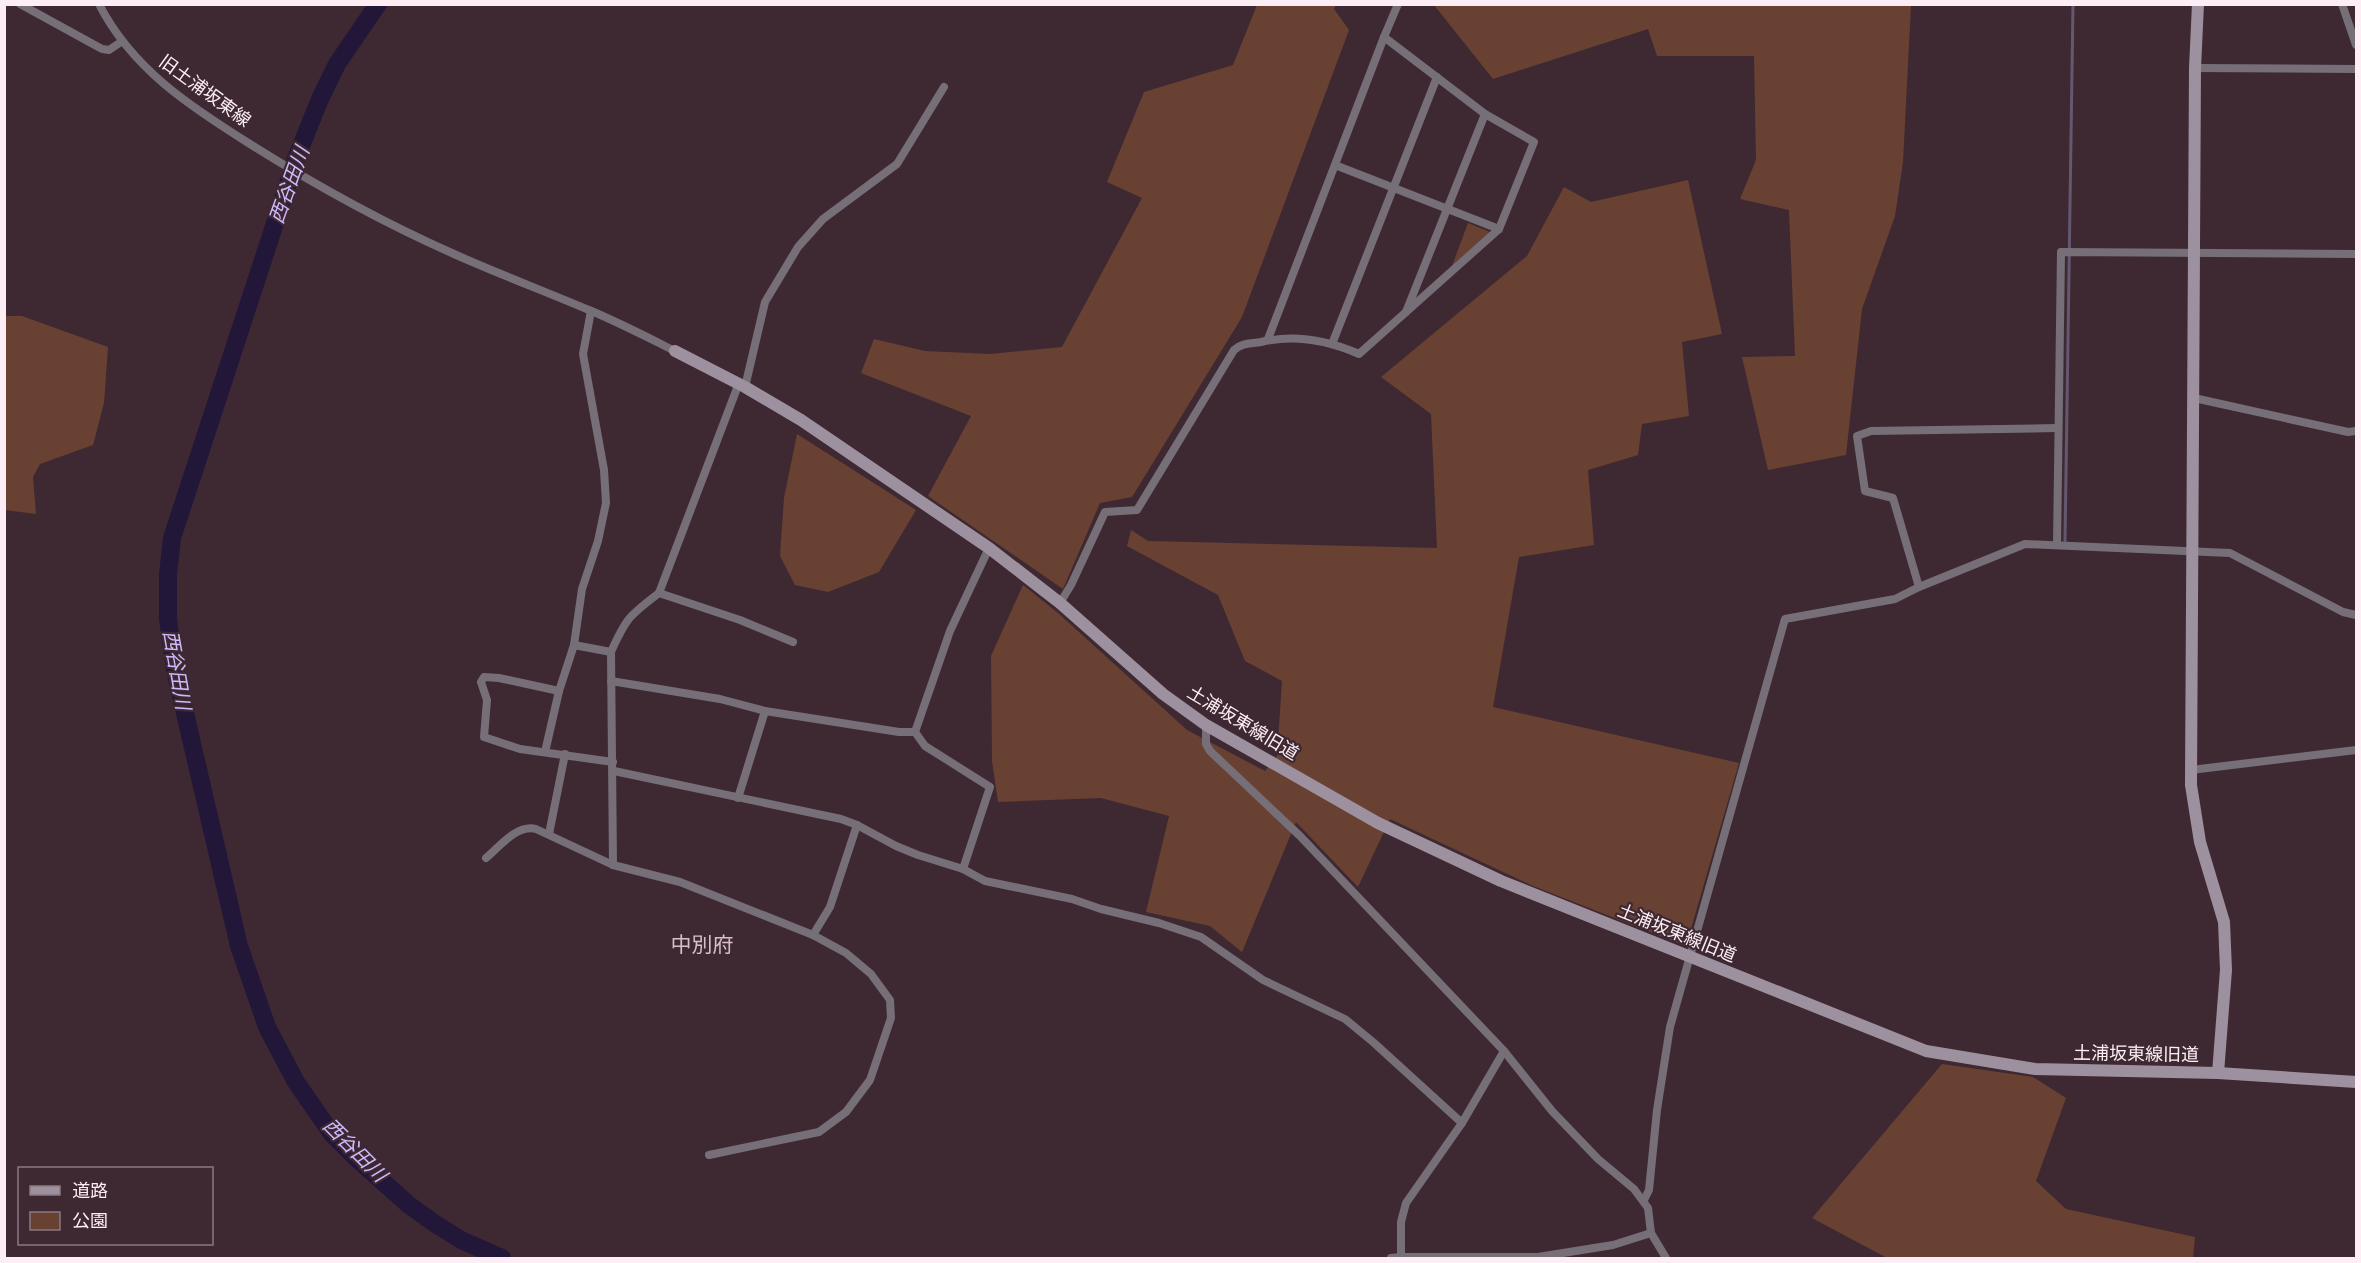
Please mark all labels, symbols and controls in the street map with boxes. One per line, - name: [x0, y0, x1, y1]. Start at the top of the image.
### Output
- street label: 旧土浦坂東線: [155, 50, 255, 132]
- water label: 西谷田川: [264, 141, 315, 227]
- water label: 西谷田川: [158, 629, 196, 713]
- street label: 土浦坂東線旧道: [1183, 681, 1303, 765]
- street label: 土浦坂東線旧道: [1614, 899, 1740, 967]
- district label: 中別府: [671, 932, 734, 957]
- street label: 土浦坂東線旧道: [2073, 1042, 2199, 1066]
- water label: 西谷田川: [318, 1113, 393, 1188]
- legend: [18, 1167, 213, 1245]
- text: 道路: [72, 1180, 108, 1202]
- text: 公園: [72, 1210, 108, 1232]

